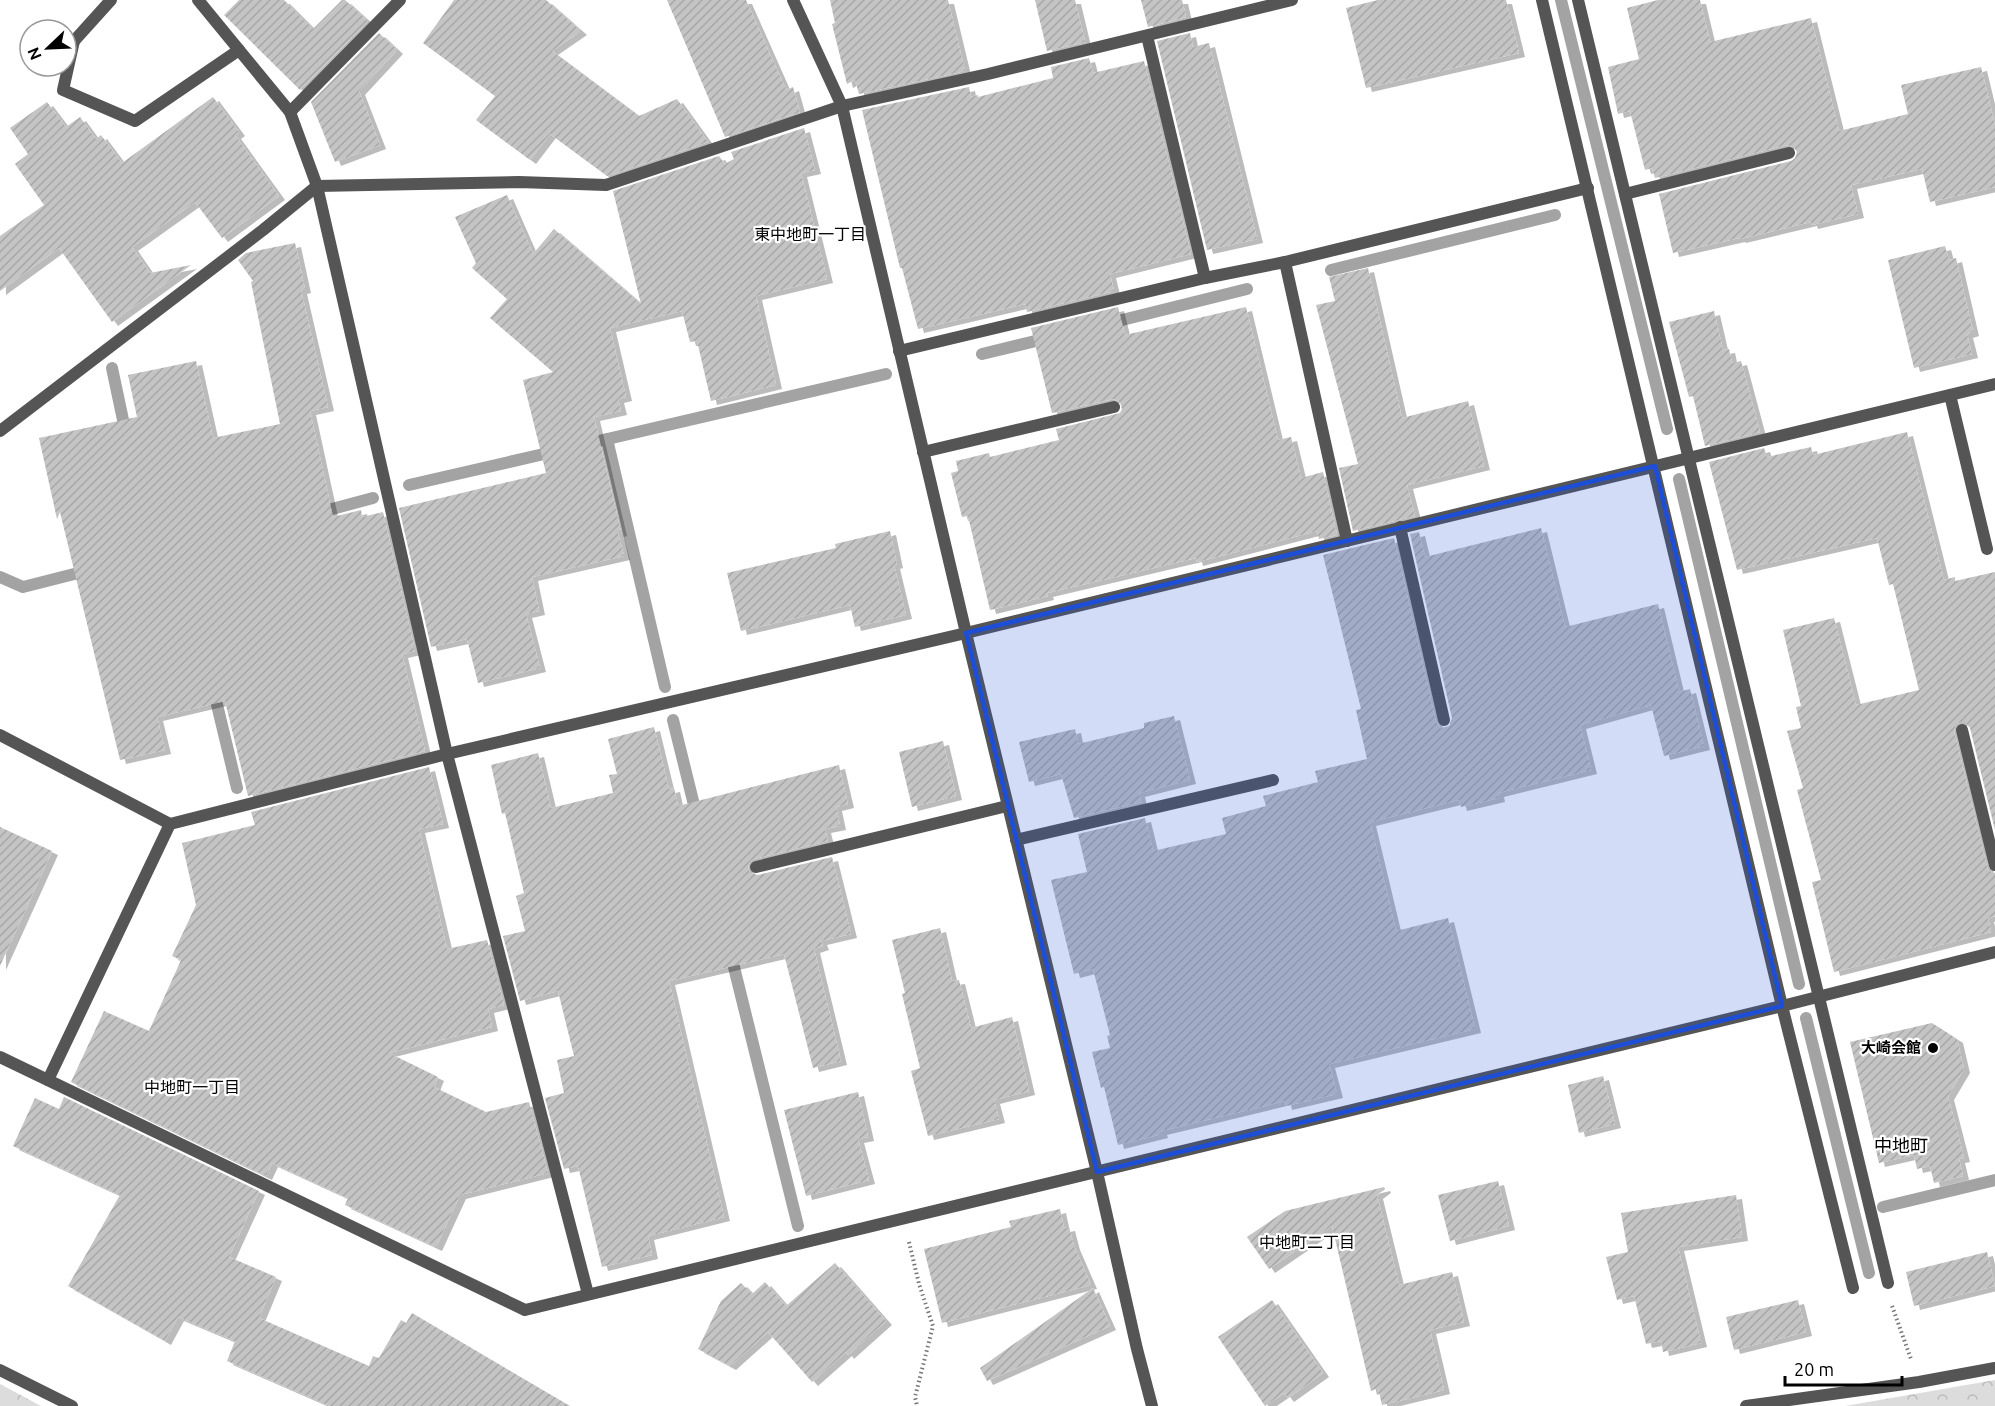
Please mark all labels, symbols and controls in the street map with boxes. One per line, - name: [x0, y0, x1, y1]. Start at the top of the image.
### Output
- north arrow: [18, 18, 78, 78]
- text: N: [24, 45, 45, 63]
- district label: 東中地町一丁目: [754, 225, 866, 243]
- place label: 大崎会館: [1861, 1039, 1921, 1056]
- marker: 大崎会館: [1926, 1041, 1940, 1055]
- district label: 中地町一丁目: [144, 1078, 240, 1096]
- district label: 中地町: [1874, 1135, 1928, 1155]
- district label: 中地町二丁目: [1259, 1233, 1355, 1251]
- scale bar: [1785, 1349, 1902, 1387]
- text: 20 m: [1794, 1359, 1834, 1379]

